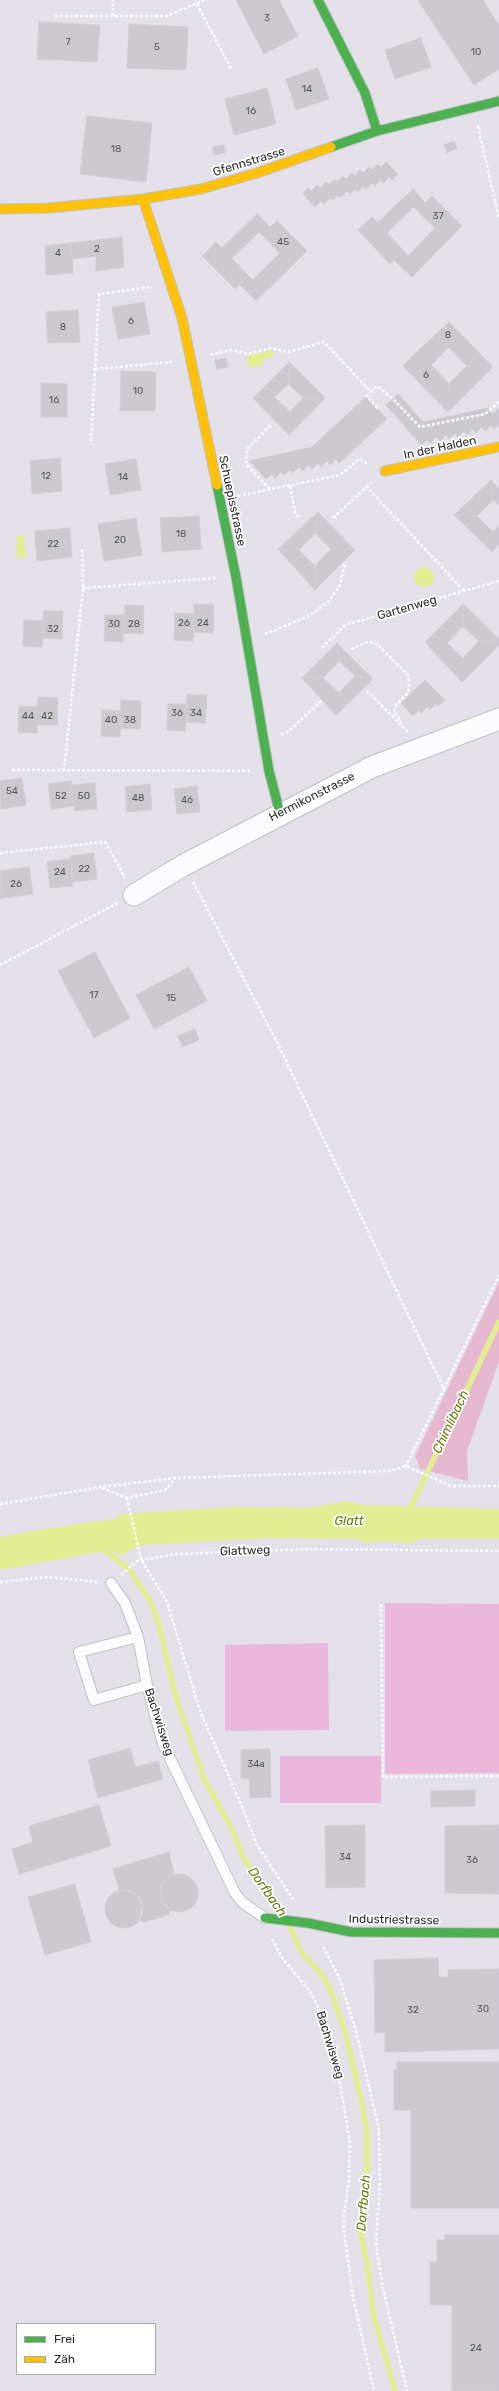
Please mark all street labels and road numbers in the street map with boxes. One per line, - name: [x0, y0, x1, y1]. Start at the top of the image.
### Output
- street label: Gfennstrasse: [211, 144, 287, 180]
- street label: In der Halden: [402, 433, 478, 463]
- street label: Schuepisstrasse: [215, 454, 249, 548]
- street label: Gartenweg: [376, 593, 438, 623]
- street label: Hermikonstrasse: [267, 769, 357, 825]
- street label: Glattweg: [220, 1543, 270, 1559]
- street label: Bachwisweg: [141, 1686, 177, 1758]
- street label: Industriestrasse: [349, 1912, 439, 1928]
- street label: Bachwisweg: [313, 2009, 347, 2081]

